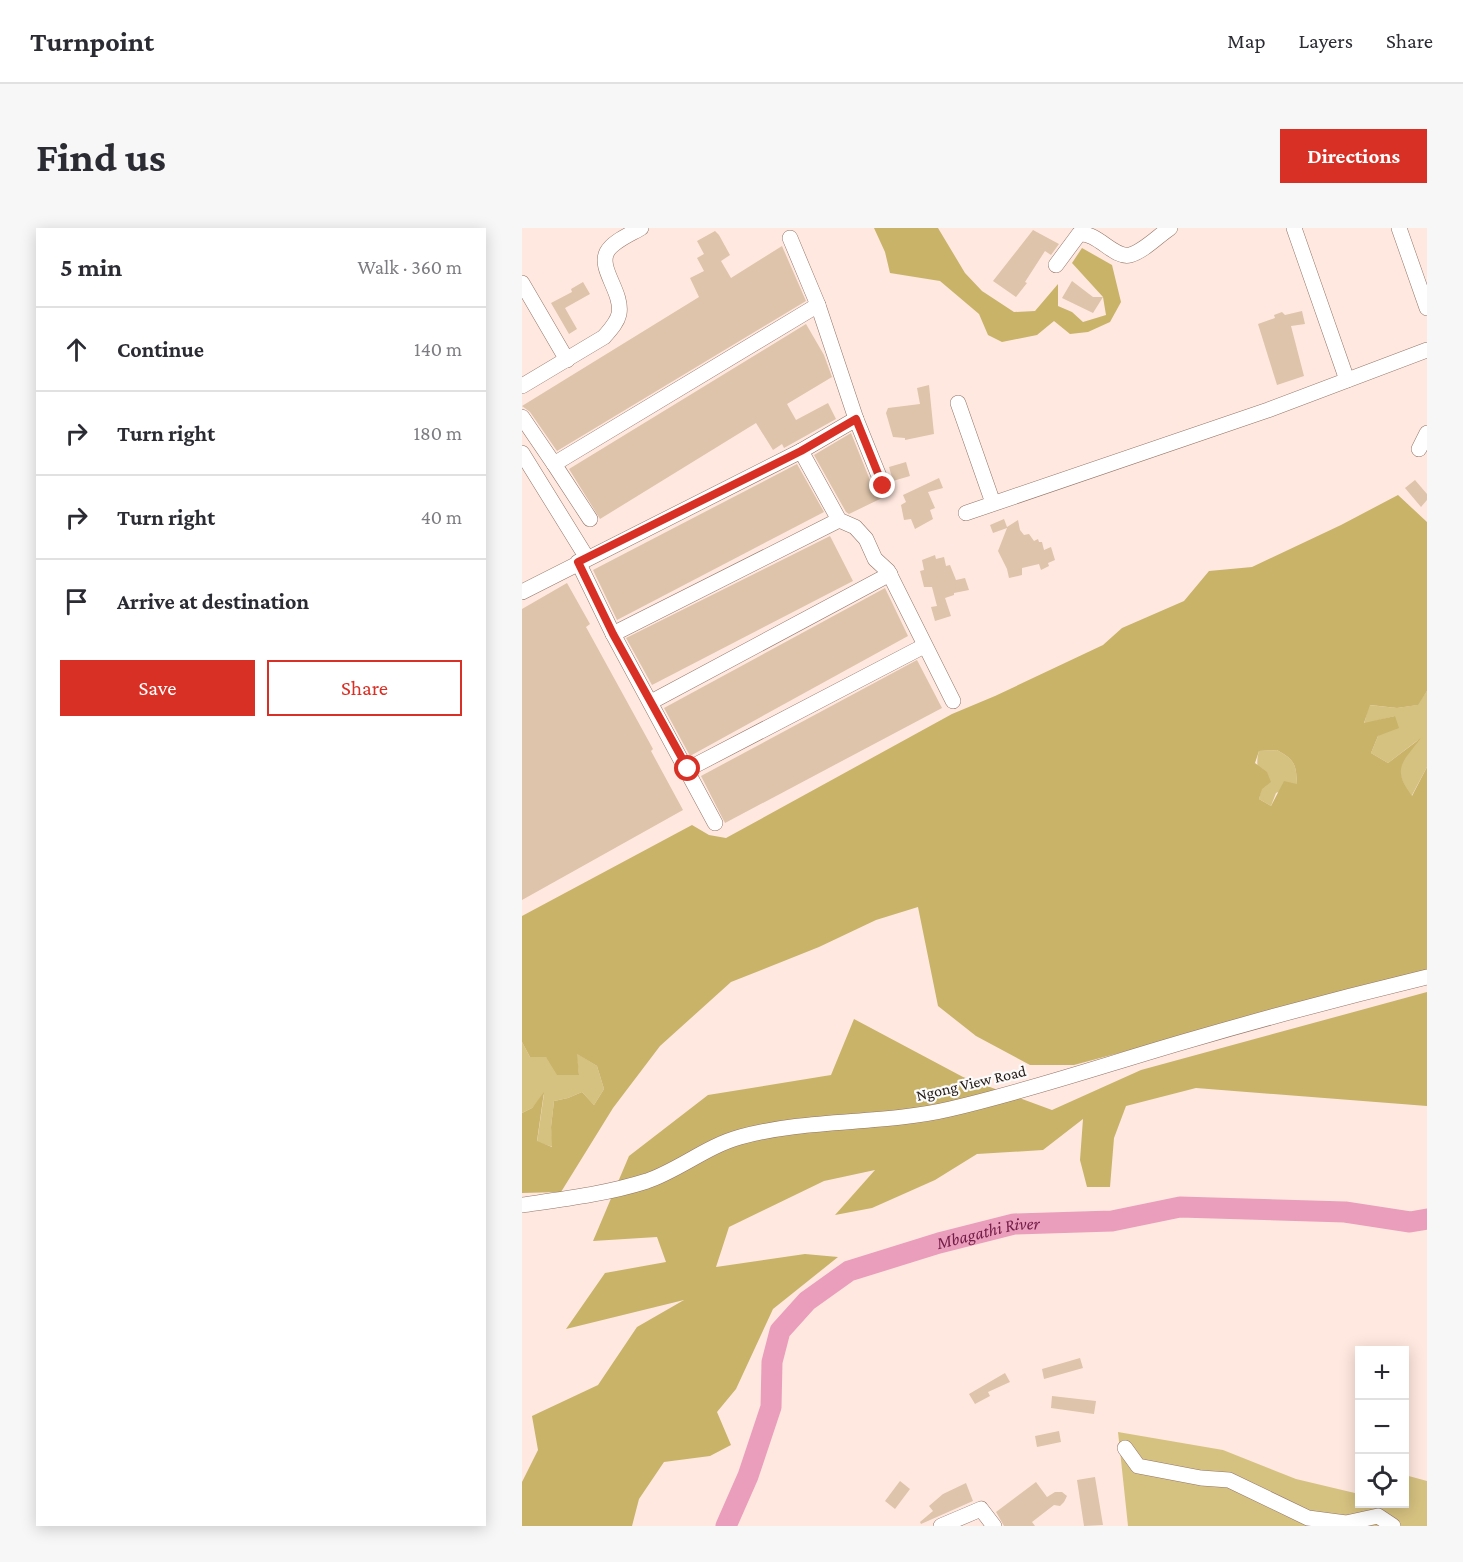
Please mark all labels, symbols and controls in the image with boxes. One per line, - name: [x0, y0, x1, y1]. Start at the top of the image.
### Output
- text: Turnpoint: [30, 26, 154, 57]
- text: Map: [1227, 29, 1266, 53]
- text: Layers: [1299, 29, 1353, 53]
- text: Share: [1386, 29, 1433, 53]
- button: Directions: [1280, 129, 1427, 183]
- text: Find us: [36, 133, 166, 180]
- text: 5 min: [60, 253, 122, 282]
- text: Walk · 360 m: [357, 256, 462, 278]
- icon: ahead: [60, 333, 93, 366]
- text: Continue: [117, 337, 204, 362]
- text: 140 m: [414, 338, 462, 360]
- icon: right: [60, 417, 93, 450]
- text: Turn right: [117, 421, 215, 446]
- text: 180 m: [413, 422, 462, 444]
- route end: [869, 472, 895, 498]
- icon: right: [60, 501, 93, 534]
- text: Turn right: [117, 505, 215, 530]
- text: 40 m: [421, 506, 462, 528]
- icon: arrive: [60, 585, 93, 618]
- text: Arrive at destination: [117, 589, 309, 614]
- button: Save: [60, 660, 255, 716]
- button: Share: [267, 660, 462, 716]
- route start: [674, 755, 700, 781]
- street label: Ngong View Road: [914, 1062, 1029, 1105]
- water label: Mbagathi River: [933, 1213, 1041, 1254]
- map controls: [1355, 1346, 1409, 1508]
- button: +: [1355, 1346, 1409, 1400]
- button: −: [1355, 1400, 1409, 1454]
- button: locate: [1355, 1454, 1409, 1508]

